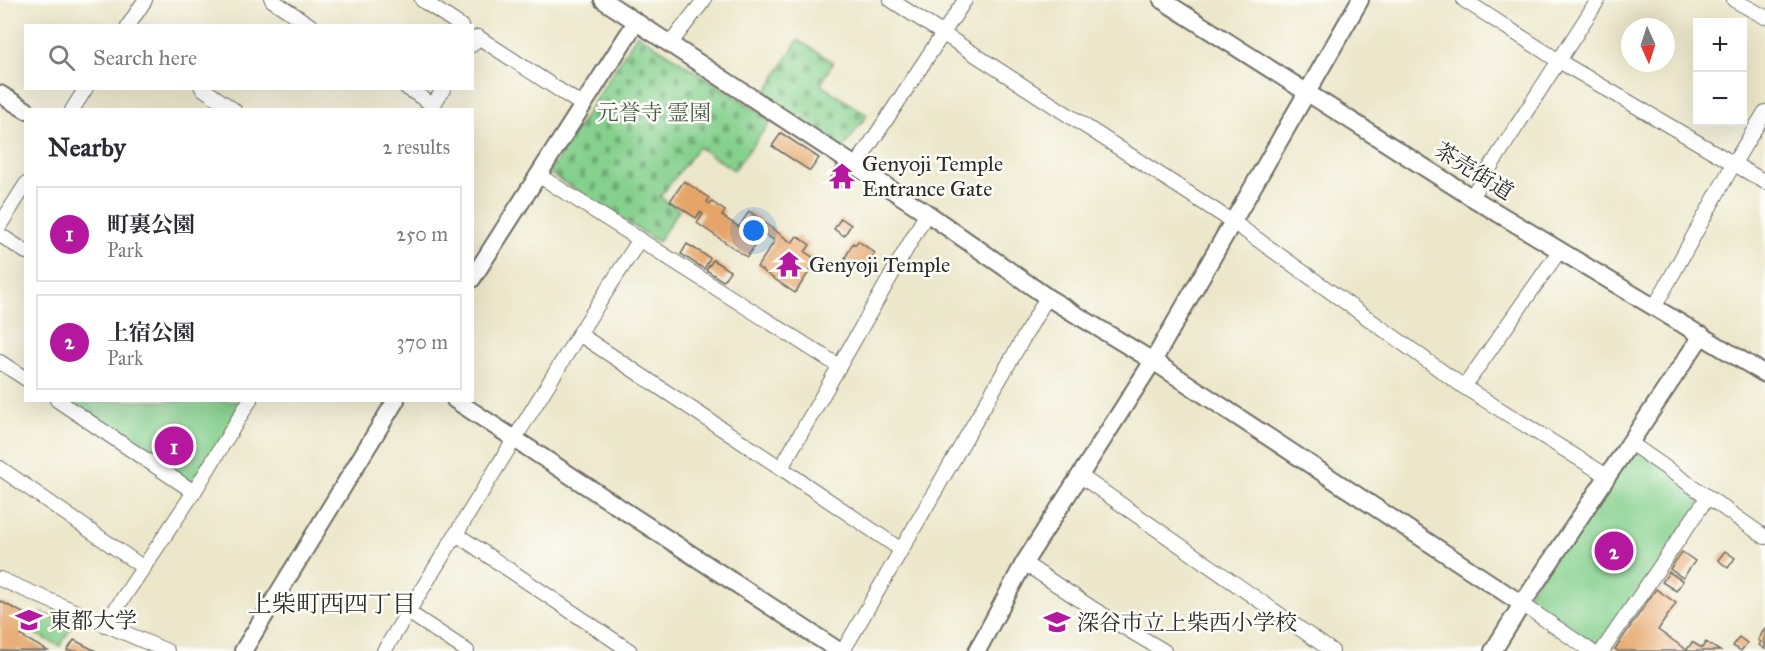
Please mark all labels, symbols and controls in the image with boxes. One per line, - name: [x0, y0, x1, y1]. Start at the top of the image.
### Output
- north arrow: [1621, 18, 1675, 72]
- map controls: [1693, 18, 1747, 126]
- button: +: [1693, 18, 1747, 72]
- search box: [24, 24, 474, 90]
- icon: search: [45, 41, 78, 74]
- text: Search here: [93, 44, 197, 71]
- button: −: [1693, 72, 1747, 126]
- park label: 元誉寺 霊園: [597, 99, 711, 126]
- text: Nearby: [48, 131, 126, 163]
- text: 2 results: [382, 135, 450, 159]
- street label: 茶売街道: [1430, 136, 1518, 206]
- place label: Genyoji Temple Entrance Gate: [862, 150, 1003, 202]
- temple icon: Genyoji Temple Entrance Gate: [827, 161, 857, 191]
- text: 町裏公園: [107, 211, 195, 238]
- your location: [739, 216, 768, 245]
- text: 1: [66, 222, 73, 246]
- text: 250 m: [396, 222, 448, 246]
- text: Park: [107, 238, 143, 262]
- temple icon: Genyoji Temple: [774, 249, 804, 279]
- place label: Genyoji Temple: [809, 251, 950, 278]
- text: 上宿公園: [107, 319, 195, 346]
- text: 2: [65, 330, 74, 354]
- text: 370 m: [397, 330, 448, 354]
- text: Park: [107, 346, 143, 370]
- pin: 1: [154, 424, 194, 468]
- pin: 2: [1594, 528, 1634, 574]
- district label: 上柴町西四丁目: [248, 589, 416, 619]
- school or university icon: 東都大学: [14, 605, 44, 635]
- place label: 東都大学: [49, 607, 137, 634]
- school or university icon: 深谷市立上柴西小学校: [1042, 607, 1072, 637]
- place label: 深谷市立上柴西小学校: [1077, 609, 1297, 636]

